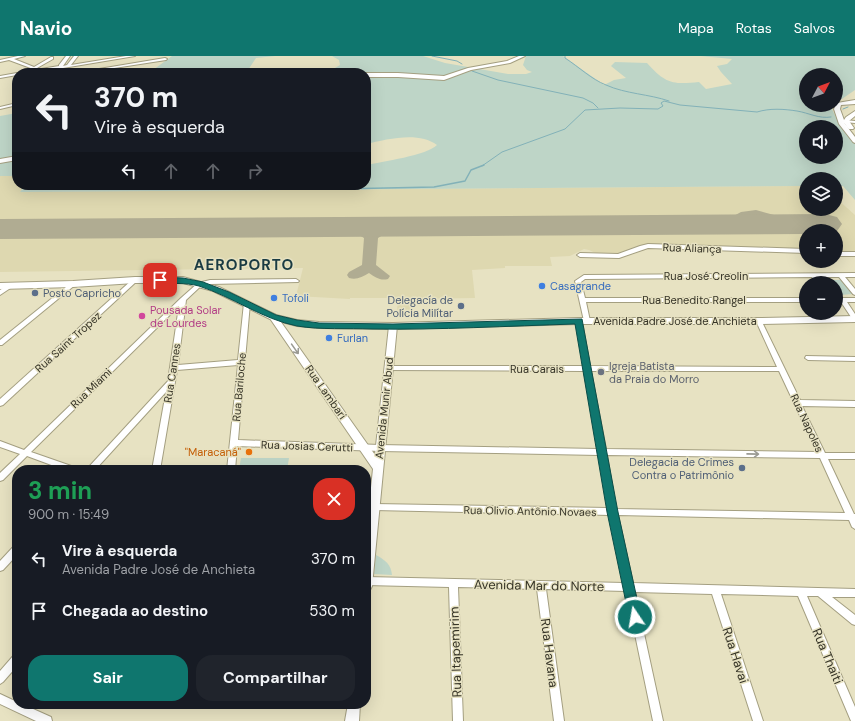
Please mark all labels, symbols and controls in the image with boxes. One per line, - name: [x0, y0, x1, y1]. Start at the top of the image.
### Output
- text: Navio: [20, 16, 72, 41]
- text: Mapa: [678, 19, 714, 37]
- text: Rotas: [736, 19, 772, 37]
- text: Salvos: [794, 19, 835, 37]
- north arrow: [799, 68, 843, 112]
- map controls: [799, 68, 843, 320]
- text: 370 m: [94, 79, 178, 116]
- icon: left: [28, 84, 80, 136]
- text: Vire à esquerda: [94, 115, 225, 139]
- button: sound: [799, 120, 843, 164]
- icon: left: [118, 160, 140, 182]
- icon: ahead: [160, 160, 182, 182]
- icon: ahead: [202, 160, 224, 182]
- icon: right: [244, 160, 266, 182]
- button: layers: [799, 172, 843, 216]
- button: +: [799, 224, 843, 268]
- street label: Rua Aliança: [662, 240, 722, 256]
- district label: AEROPORTO: [194, 255, 294, 275]
- pin: [143, 263, 177, 297]
- icon: arrive: [149, 269, 171, 291]
- street label: Rua José Creolin: [664, 269, 748, 283]
- button: −: [799, 276, 843, 320]
- place label: Casagrande: [550, 279, 611, 293]
- marker: Casagrande: [537, 281, 547, 291]
- place label: Posto Capricho: [43, 286, 121, 300]
- marker: Posto Capricho: [30, 288, 40, 298]
- place label: Tofoli: [282, 291, 309, 305]
- marker: Tofoli: [269, 293, 279, 303]
- place label: Delegacía de Polícia Milítar: [387, 293, 453, 320]
- street label: Rua Benedito Rangel: [642, 293, 746, 307]
- marker: Delegacía de Polícia Milítar: [456, 301, 466, 311]
- place label: Pousada Solar de Lourdes: [150, 303, 222, 330]
- street label: Rua Saint Tropez: [32, 309, 104, 375]
- marker: Pousada Solar de Lourdes: [137, 311, 147, 321]
- street label: Avenida Padre José de Anchieta: [593, 314, 757, 328]
- place label: Furlan: [337, 331, 368, 345]
- marker: Furlan: [324, 333, 334, 343]
- street label: Rua Cannes: [160, 342, 184, 404]
- one-way arrow: [291, 343, 299, 354]
- street label: Rua Bariloche: [229, 352, 249, 422]
- street label: Avenida Munir Abud: [372, 356, 396, 460]
- place label: Igreja Batista da Praia do Morro: [609, 359, 699, 386]
- street label: Rua Lambari: [302, 362, 350, 422]
- street label: Rua Carais: [510, 362, 564, 376]
- street label: Rua Miami: [67, 365, 115, 411]
- marker: Igreja Batista da Praia do Morro: [596, 367, 606, 377]
- street label: Rua Napoles: [787, 392, 827, 454]
- street label: Rua Josias Cerutti: [261, 437, 353, 455]
- place label: "Maracaná": [185, 445, 241, 459]
- marker: "Maracaná": [244, 447, 254, 457]
- one-way arrow: [746, 450, 759, 457]
- place label: Delegacia de Crimes Contra o Patrimônio: [629, 455, 734, 482]
- marker: Delegacia de Crimes Contra o Patrimônio: [737, 463, 747, 473]
- text: 3 min: [28, 475, 92, 506]
- button: close: [313, 478, 355, 520]
- street label: Rua Olivio Antônio Novaes: [463, 503, 597, 519]
- text: 900 m · 15:49: [28, 506, 109, 523]
- text: Vire à esquerda: [62, 541, 177, 561]
- icon: left: [28, 548, 50, 570]
- text: 370 m: [311, 549, 355, 569]
- text: Avenida Padre José de Anchieta: [62, 561, 255, 578]
- street label: Avenida Mar do Norte: [474, 576, 604, 595]
- position arrow: [614, 596, 656, 638]
- icon: arrive: [28, 600, 50, 622]
- text: Chegada ao destino: [62, 601, 208, 621]
- text: 530 m: [309, 601, 355, 621]
- street label: Rua Itapemirim: [445, 606, 466, 698]
- street label: Rua Havana: [537, 618, 562, 689]
- street label: Rua Havai: [718, 625, 753, 685]
- street label: Rua Thaiti: [808, 626, 847, 687]
- button: Sair: [28, 655, 188, 701]
- button: Compartilhar: [196, 655, 355, 701]

